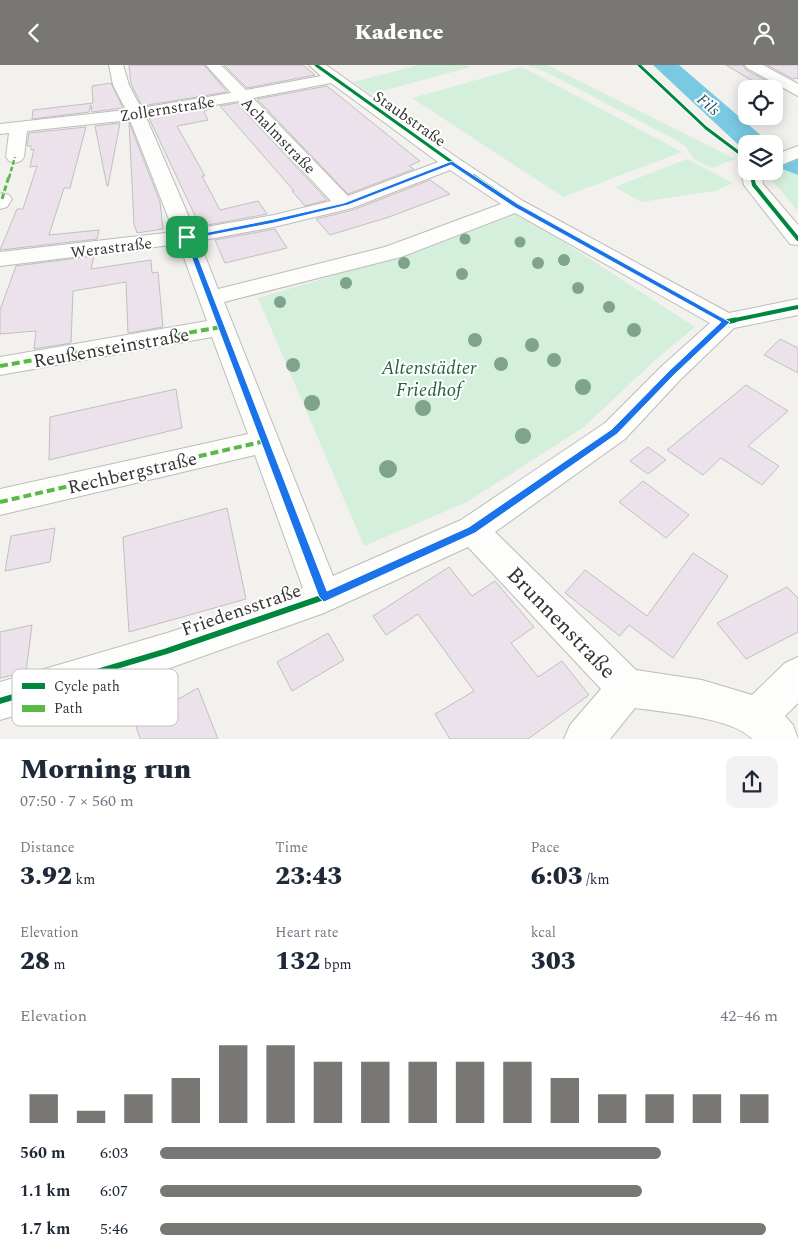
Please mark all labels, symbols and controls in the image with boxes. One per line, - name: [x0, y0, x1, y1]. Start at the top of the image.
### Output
- text: Kadence: [354, 16, 444, 49]
- icon: back: [20, 19, 48, 47]
- icon: person: [750, 19, 778, 47]
- map controls: [738, 80, 783, 180]
- button: locate: [738, 80, 783, 125]
- street label: Staubstraße: [368, 85, 451, 153]
- water label: Fils: [692, 88, 725, 122]
- street label: Zollernstraße: [118, 90, 216, 128]
- street label: Achalmstraße: [235, 92, 321, 180]
- button: layers: [738, 135, 783, 180]
- pin: [166, 216, 208, 258]
- icon: arrive: [173, 223, 201, 251]
- street label: Werastraße: [69, 231, 153, 265]
- street label: Reußensteinstraße: [31, 320, 192, 376]
- park label: Altenstädter Friedhof: [380, 354, 477, 405]
- street label: Rechbergstraße: [65, 444, 200, 502]
- street label: Brunnenstraße: [499, 559, 623, 687]
- street label: Friedensstraße: [178, 576, 305, 645]
- legend: [12, 669, 178, 726]
- text: Cycle path: [54, 676, 120, 697]
- text: Path: [54, 698, 83, 719]
- text: Morning run: [20, 748, 191, 791]
- button: share: [726, 756, 778, 808]
- text: 07:50 · 7 × 560 m: [20, 789, 134, 813]
- text: Distance: [20, 837, 75, 858]
- text: Time: [275, 837, 308, 858]
- text: Pace: [531, 837, 560, 858]
- text: 3.92: [20, 858, 72, 896]
- text: 23:43: [275, 858, 342, 896]
- text: 6:03: [531, 858, 583, 896]
- text: km: [72, 869, 95, 890]
- text: /km: [583, 869, 610, 890]
- text: Elevation: [20, 922, 79, 943]
- text: Heart rate: [275, 922, 339, 943]
- text: kcal: [531, 922, 556, 943]
- text: 28: [20, 943, 50, 981]
- text: 132: [275, 943, 320, 981]
- text: 303: [531, 943, 576, 981]
- text: m: [50, 954, 66, 975]
- text: bpm: [320, 954, 352, 975]
- text: Elevation: [20, 1004, 87, 1028]
- text: 42–46 m: [720, 1004, 778, 1028]
- text: 560 m: [20, 1141, 65, 1165]
- text: 6:03: [100, 1141, 128, 1165]
- text: 1.1 km: [20, 1179, 70, 1203]
- text: 6:07: [100, 1179, 128, 1203]
- text: 1.7 km: [20, 1217, 70, 1241]
- text: 5:46: [100, 1217, 128, 1241]

